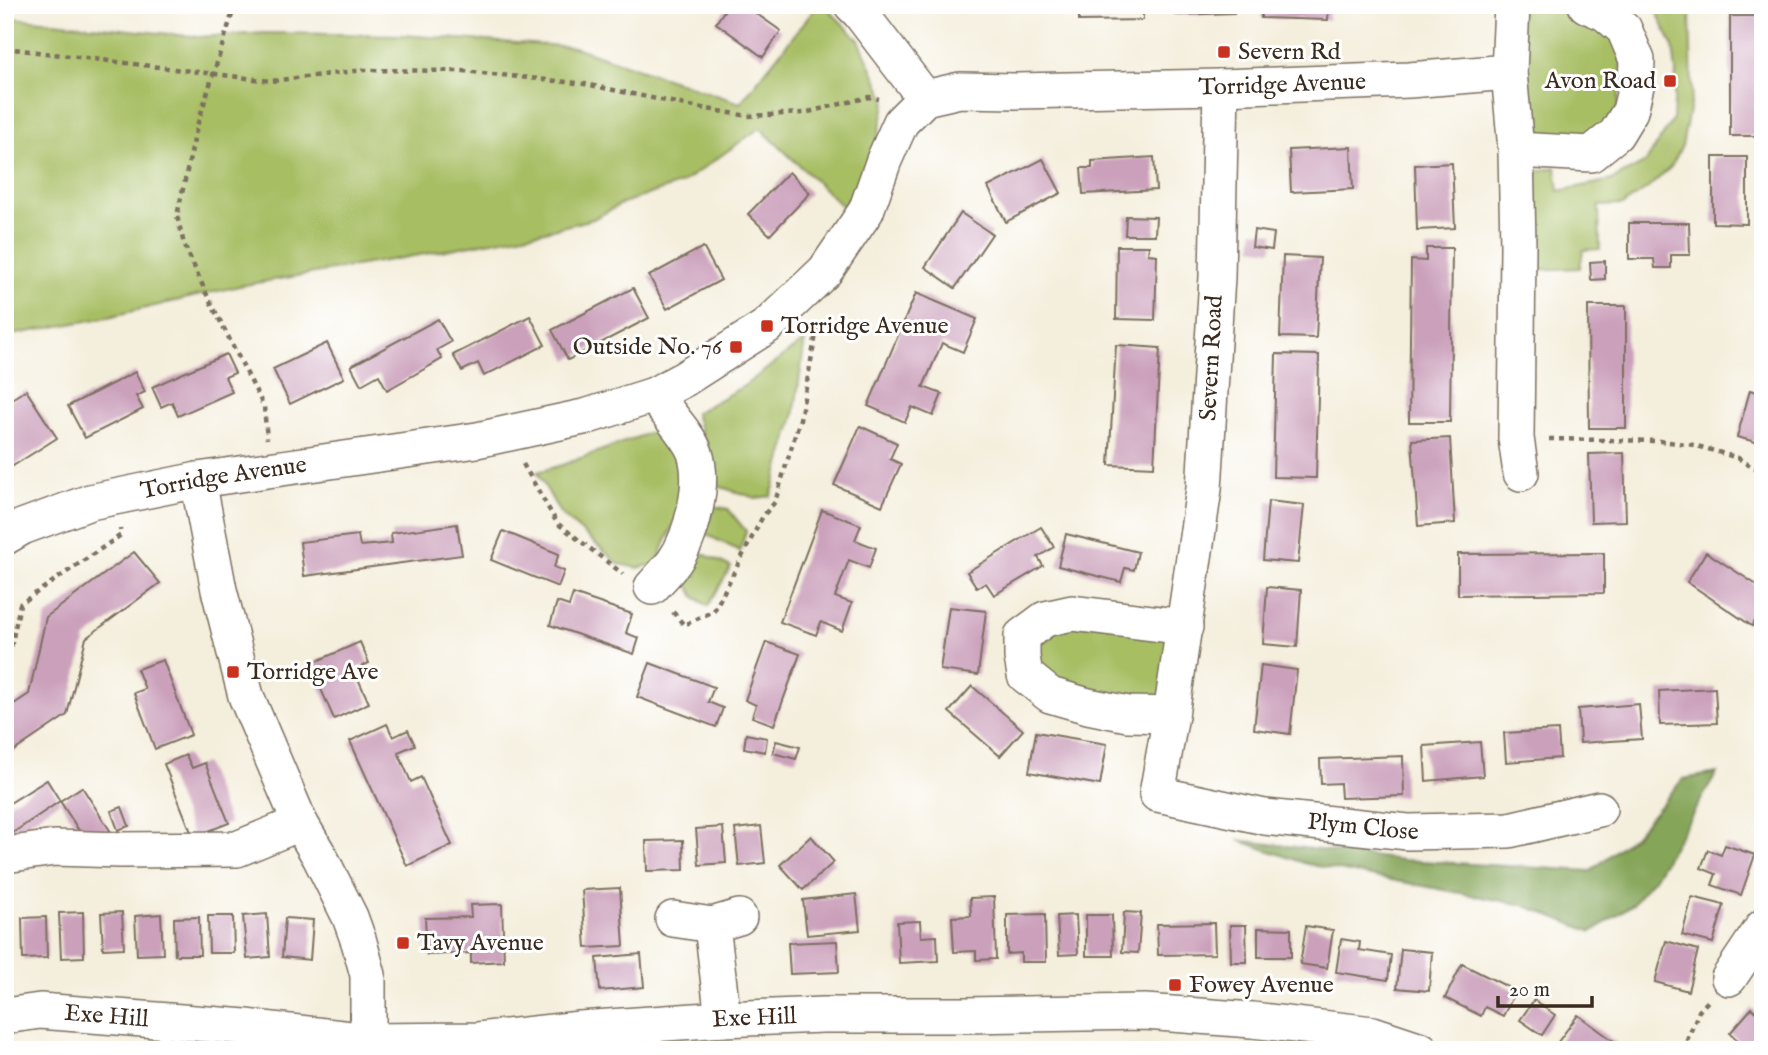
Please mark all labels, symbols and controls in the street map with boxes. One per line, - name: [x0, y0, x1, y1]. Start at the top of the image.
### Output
- place label: Severn Rd: [1238, 37, 1341, 68]
- marker: Severn Rd: [1216, 44, 1232, 60]
- street label: Torridge Avenue: [1198, 66, 1367, 103]
- place label: Avon Road: [1544, 66, 1656, 97]
- marker: Avon Road: [1662, 73, 1678, 89]
- street label: Severn Road: [1193, 294, 1231, 422]
- place label: Torridge Avenue: [781, 311, 949, 342]
- marker: Torridge Avenue: [759, 318, 775, 334]
- place label: Outside No. 76: [573, 332, 723, 363]
- marker: Outside No. 76: [728, 339, 744, 355]
- street label: Torridge Avenue: [138, 449, 309, 507]
- place label: Torridge Ave: [247, 657, 378, 688]
- marker: Torridge Ave: [225, 664, 241, 680]
- street label: Plym Close: [1306, 806, 1419, 848]
- place label: Tavy Avenue: [417, 928, 544, 959]
- marker: Tavy Avenue: [395, 935, 411, 951]
- scale bar: [1498, 964, 1593, 1008]
- place label: Fowey Avenue: [1189, 970, 1334, 1001]
- marker: Fowey Avenue: [1167, 977, 1183, 993]
- text: 20 m: [1509, 977, 1550, 1004]
- street label: Exe Hill: [63, 997, 150, 1035]
- street label: Exe Hill: [711, 1001, 798, 1035]

